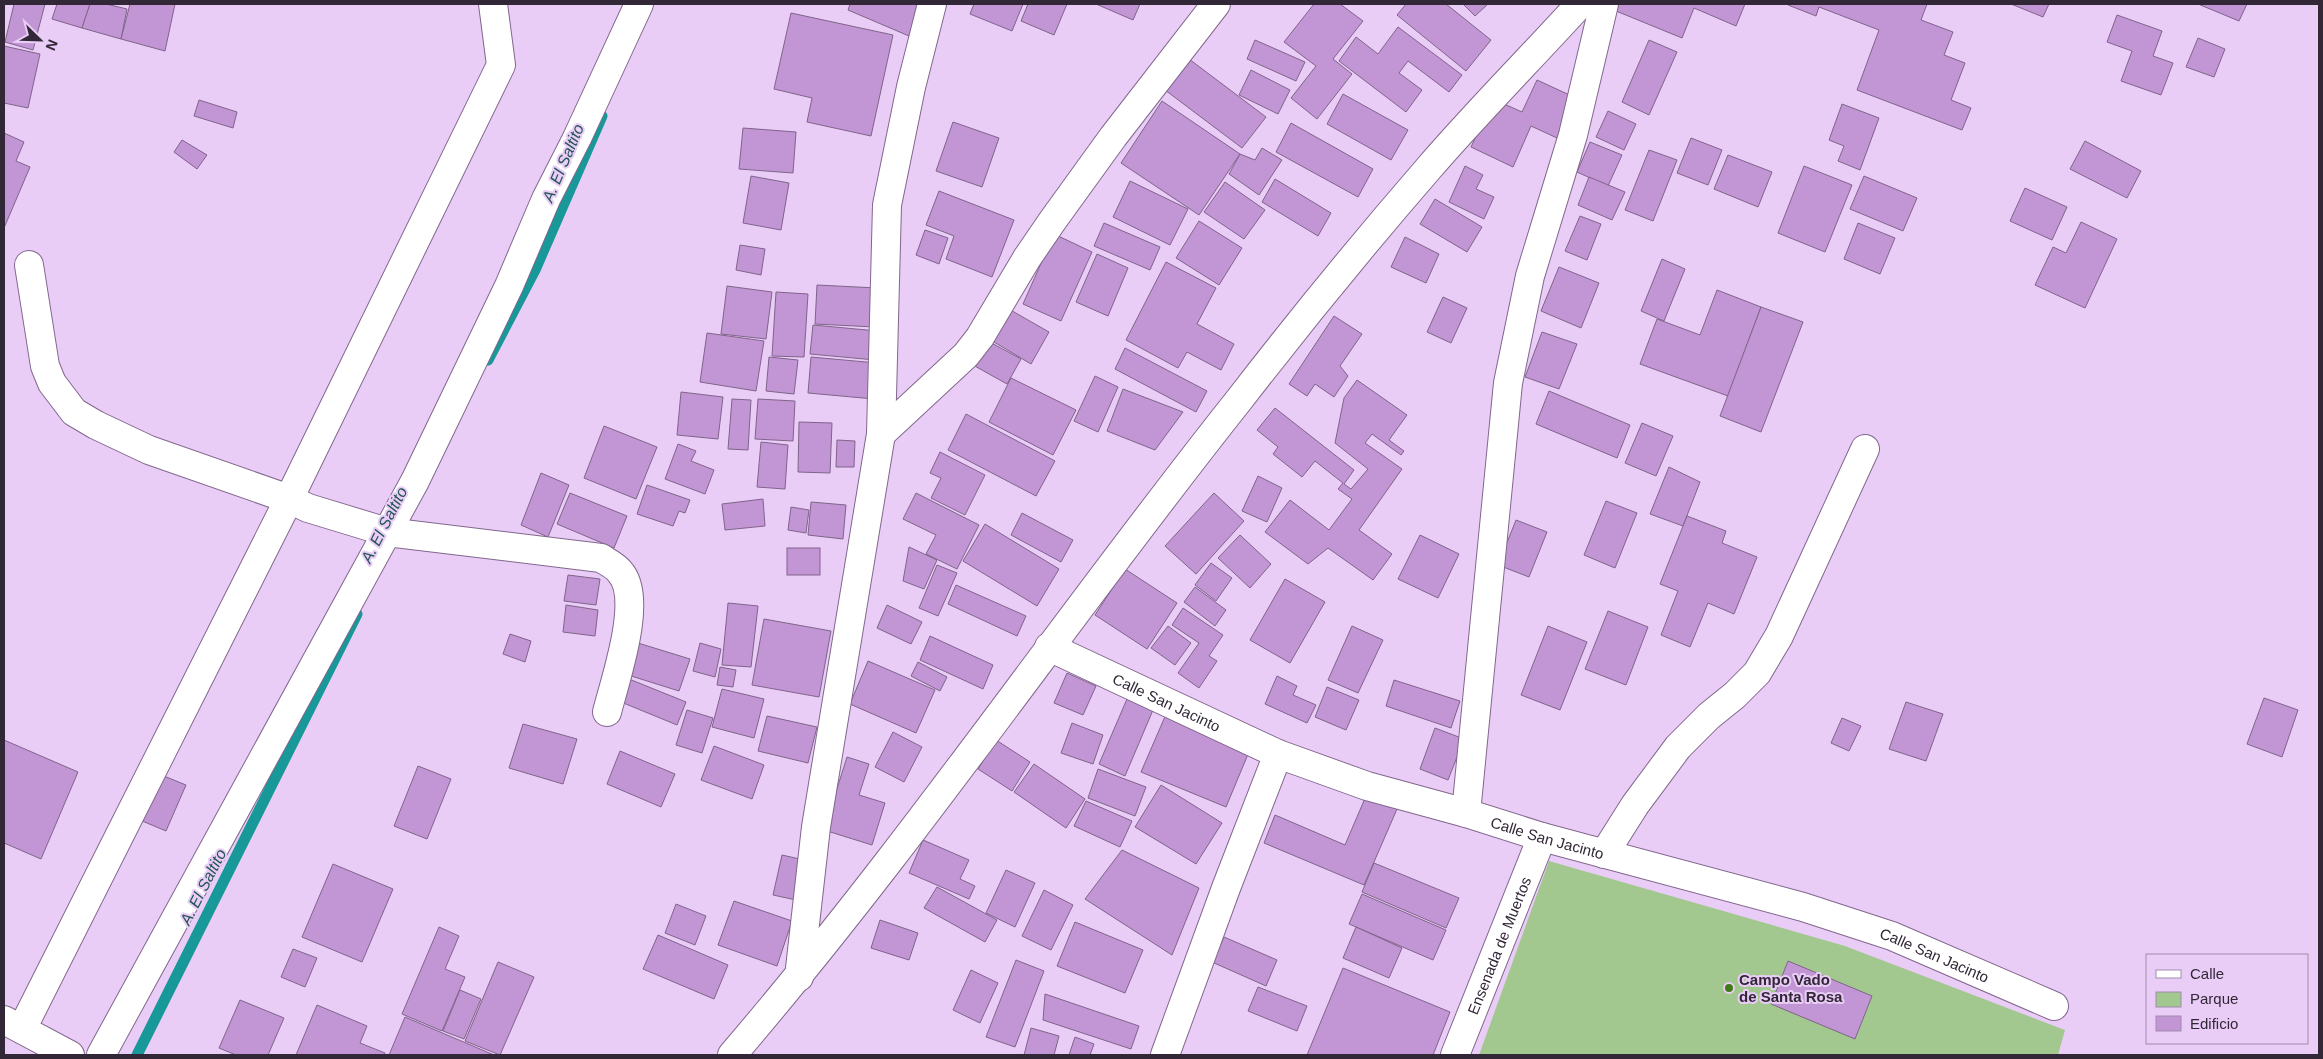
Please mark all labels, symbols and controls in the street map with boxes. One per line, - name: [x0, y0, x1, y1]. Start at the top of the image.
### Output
- north arrow: [15, 15, 65, 65]
- text: N: [43, 37, 61, 53]
- water label: A. El Saltito: [539, 122, 587, 205]
- water label: A. El Saltito: [357, 484, 410, 567]
- street label: Calle San Jacinto: [1110, 670, 1223, 734]
- street label: Calle San Jacinto: [1489, 813, 1606, 862]
- water label: A. El Saltito: [176, 846, 229, 929]
- street label: Ensenada de Muertos: [1464, 874, 1534, 1017]
- street label: Calle San Jacinto: [1878, 924, 1992, 985]
- legend: [2146, 954, 2308, 1044]
- text: Calle: [2190, 965, 2224, 982]
- place label: Campo Vado de Santa Rosa: [1739, 971, 1843, 1005]
- marker: Campo Vado de Santa Rosa: [1723, 982, 1735, 994]
- text: Parque: [2190, 990, 2238, 1007]
- text: Edificio: [2190, 1015, 2238, 1032]

